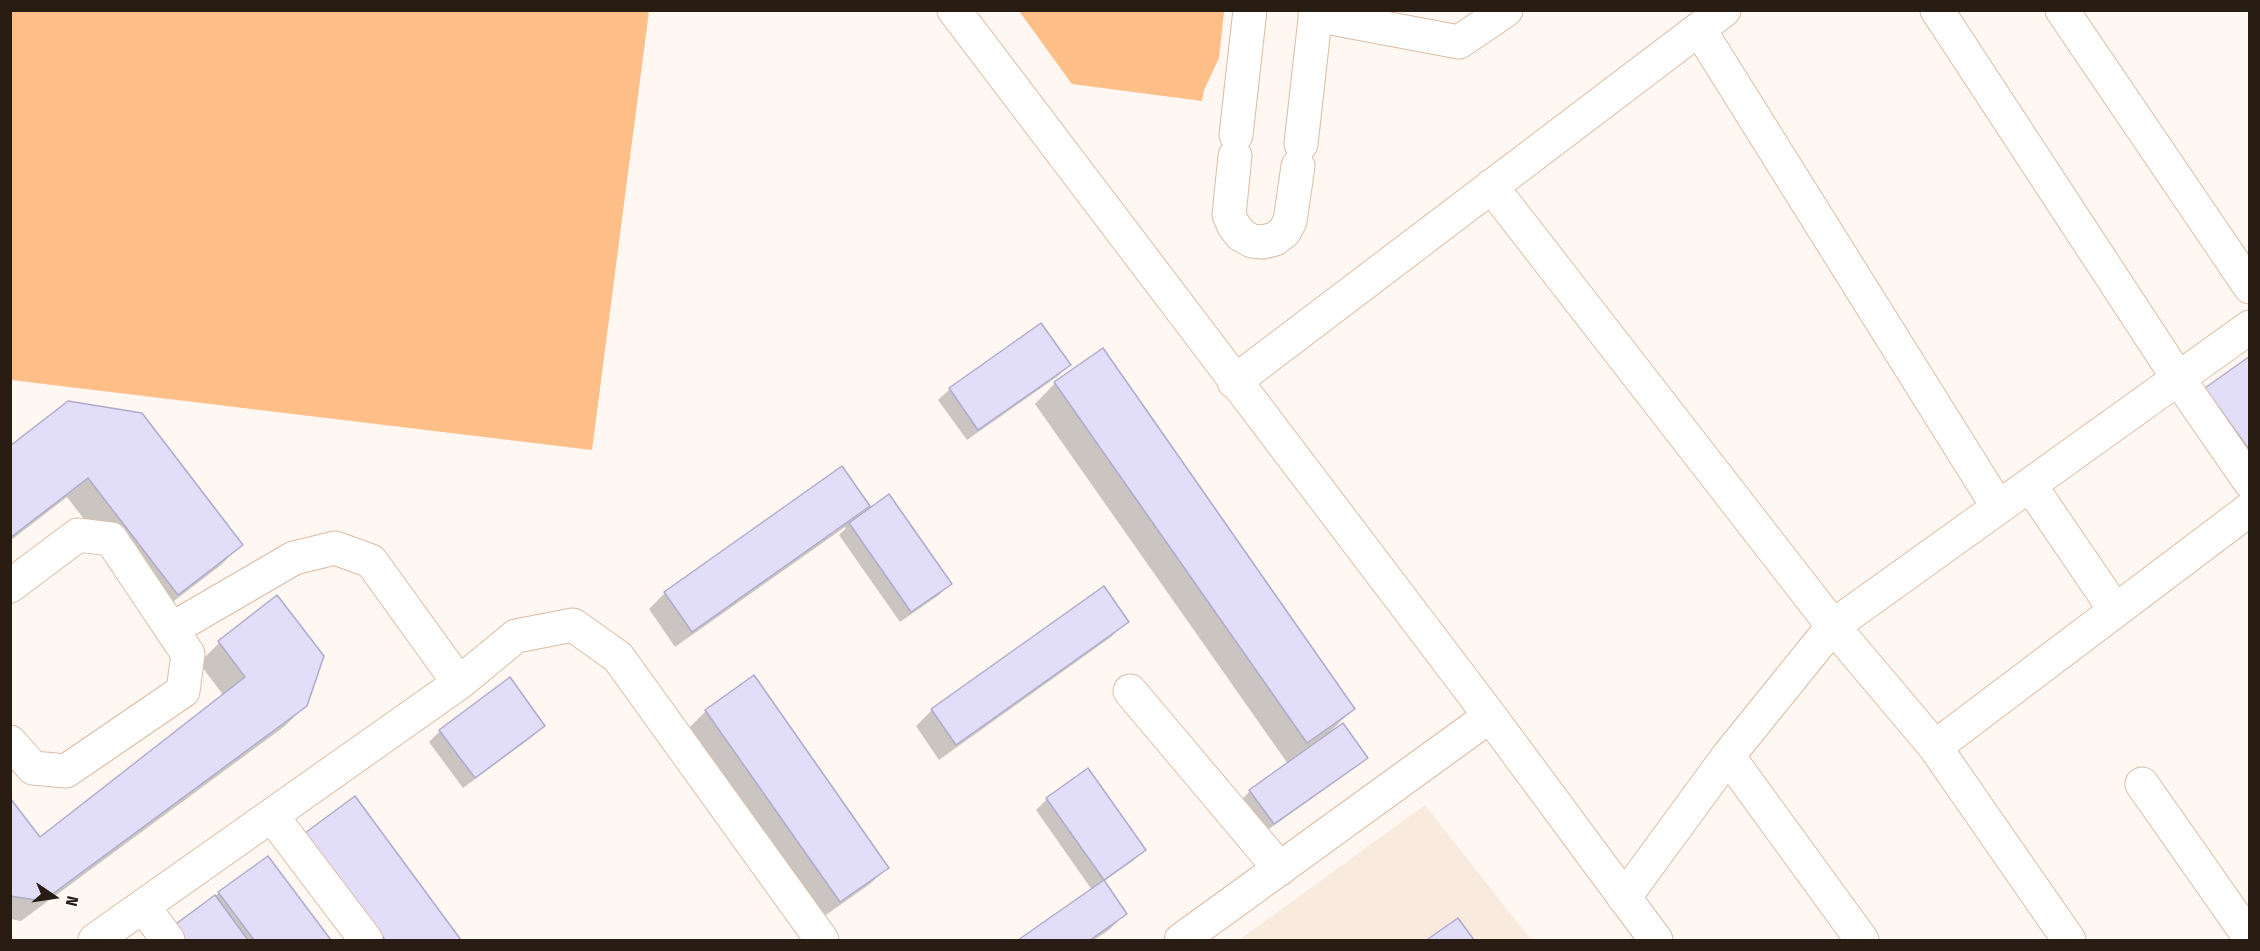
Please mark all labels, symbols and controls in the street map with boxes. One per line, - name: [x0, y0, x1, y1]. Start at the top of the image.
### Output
- north arrow: [24, 867, 84, 927]
- text: N: [62, 894, 82, 908]

